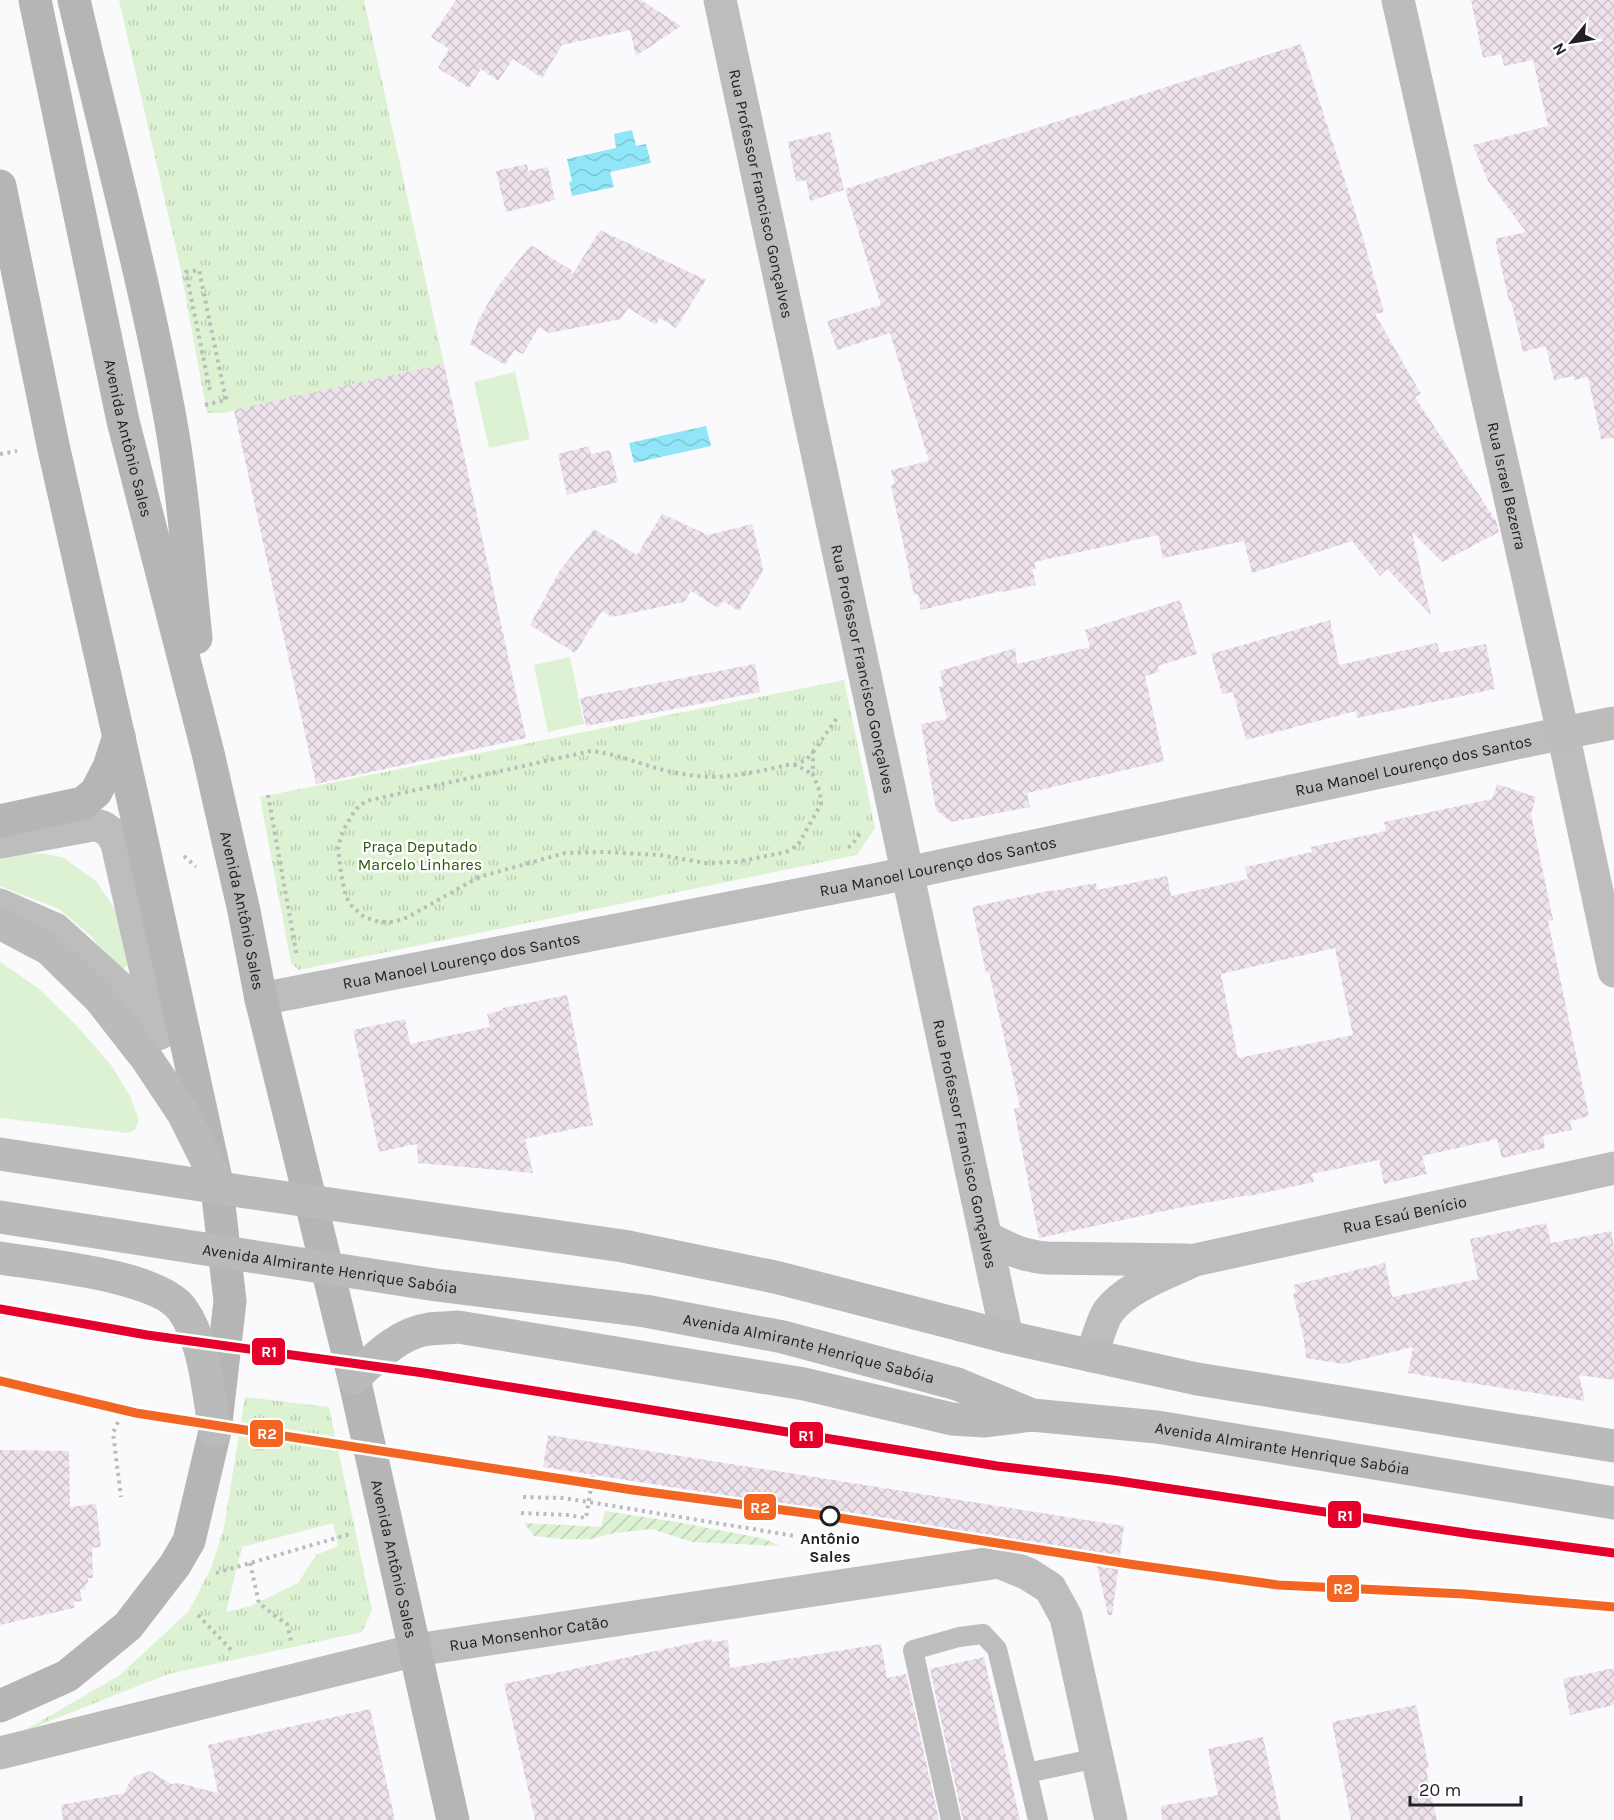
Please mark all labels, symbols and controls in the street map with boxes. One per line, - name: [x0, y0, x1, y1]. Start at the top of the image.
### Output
- north arrow: [1542, 12, 1602, 72]
- text: N: [1548, 40, 1571, 59]
- street label: Rua Professor Francisco Gonçalves: [726, 67, 798, 320]
- street label: Avenida Antônio Sales: [101, 357, 157, 519]
- street label: Rua Israel Bezerra: [1484, 420, 1531, 552]
- street label: Rua Professor Francisco Gonçalves: [828, 542, 900, 795]
- street label: Rua Manoel Lourenço dos Santos: [1293, 730, 1534, 799]
- street label: Avenida Antônio Sales: [217, 829, 269, 991]
- street label: Rua Manoel Lourenço dos Santos: [818, 832, 1058, 900]
- park label: Praça Deputado Marcelo Linhares: [358, 837, 482, 874]
- street label: Rua Manoel Lourenço dos Santos: [341, 928, 582, 992]
- street label: Rua Professor Francisco Gonçalves: [930, 1018, 1002, 1270]
- street label: Rua Esaú Benício: [1341, 1191, 1468, 1237]
- street label: Avenida Almirante Henrique Sabóia: [201, 1239, 459, 1297]
- street label: Avenida Almirante Henrique Sabóia: [682, 1309, 937, 1387]
- line badge: R1: [251, 1337, 286, 1366]
- text: R1: [261, 1342, 277, 1361]
- street label: Avenida Almirante Henrique Sabóia: [1154, 1417, 1411, 1478]
- line badge: R2: [249, 1419, 284, 1448]
- line badge: R1: [789, 1421, 824, 1449]
- text: R2: [257, 1424, 277, 1443]
- text: R1: [798, 1426, 814, 1445]
- street label: Avenida Antônio Sales: [368, 1478, 421, 1640]
- line badge: R2: [743, 1493, 777, 1521]
- text: R2: [750, 1498, 770, 1517]
- line badge: R1: [1327, 1500, 1362, 1529]
- marker: Antônio Sales: [820, 1506, 840, 1526]
- text: R1: [1337, 1506, 1353, 1525]
- place label: Antônio Sales: [800, 1529, 860, 1566]
- line badge: R2: [1326, 1574, 1360, 1603]
- text: R2: [1333, 1579, 1353, 1598]
- street label: Rua Monsenhor Catão: [448, 1612, 610, 1654]
- scale bar: [1410, 1769, 1521, 1807]
- text: 20 m: [1419, 1779, 1461, 1801]

